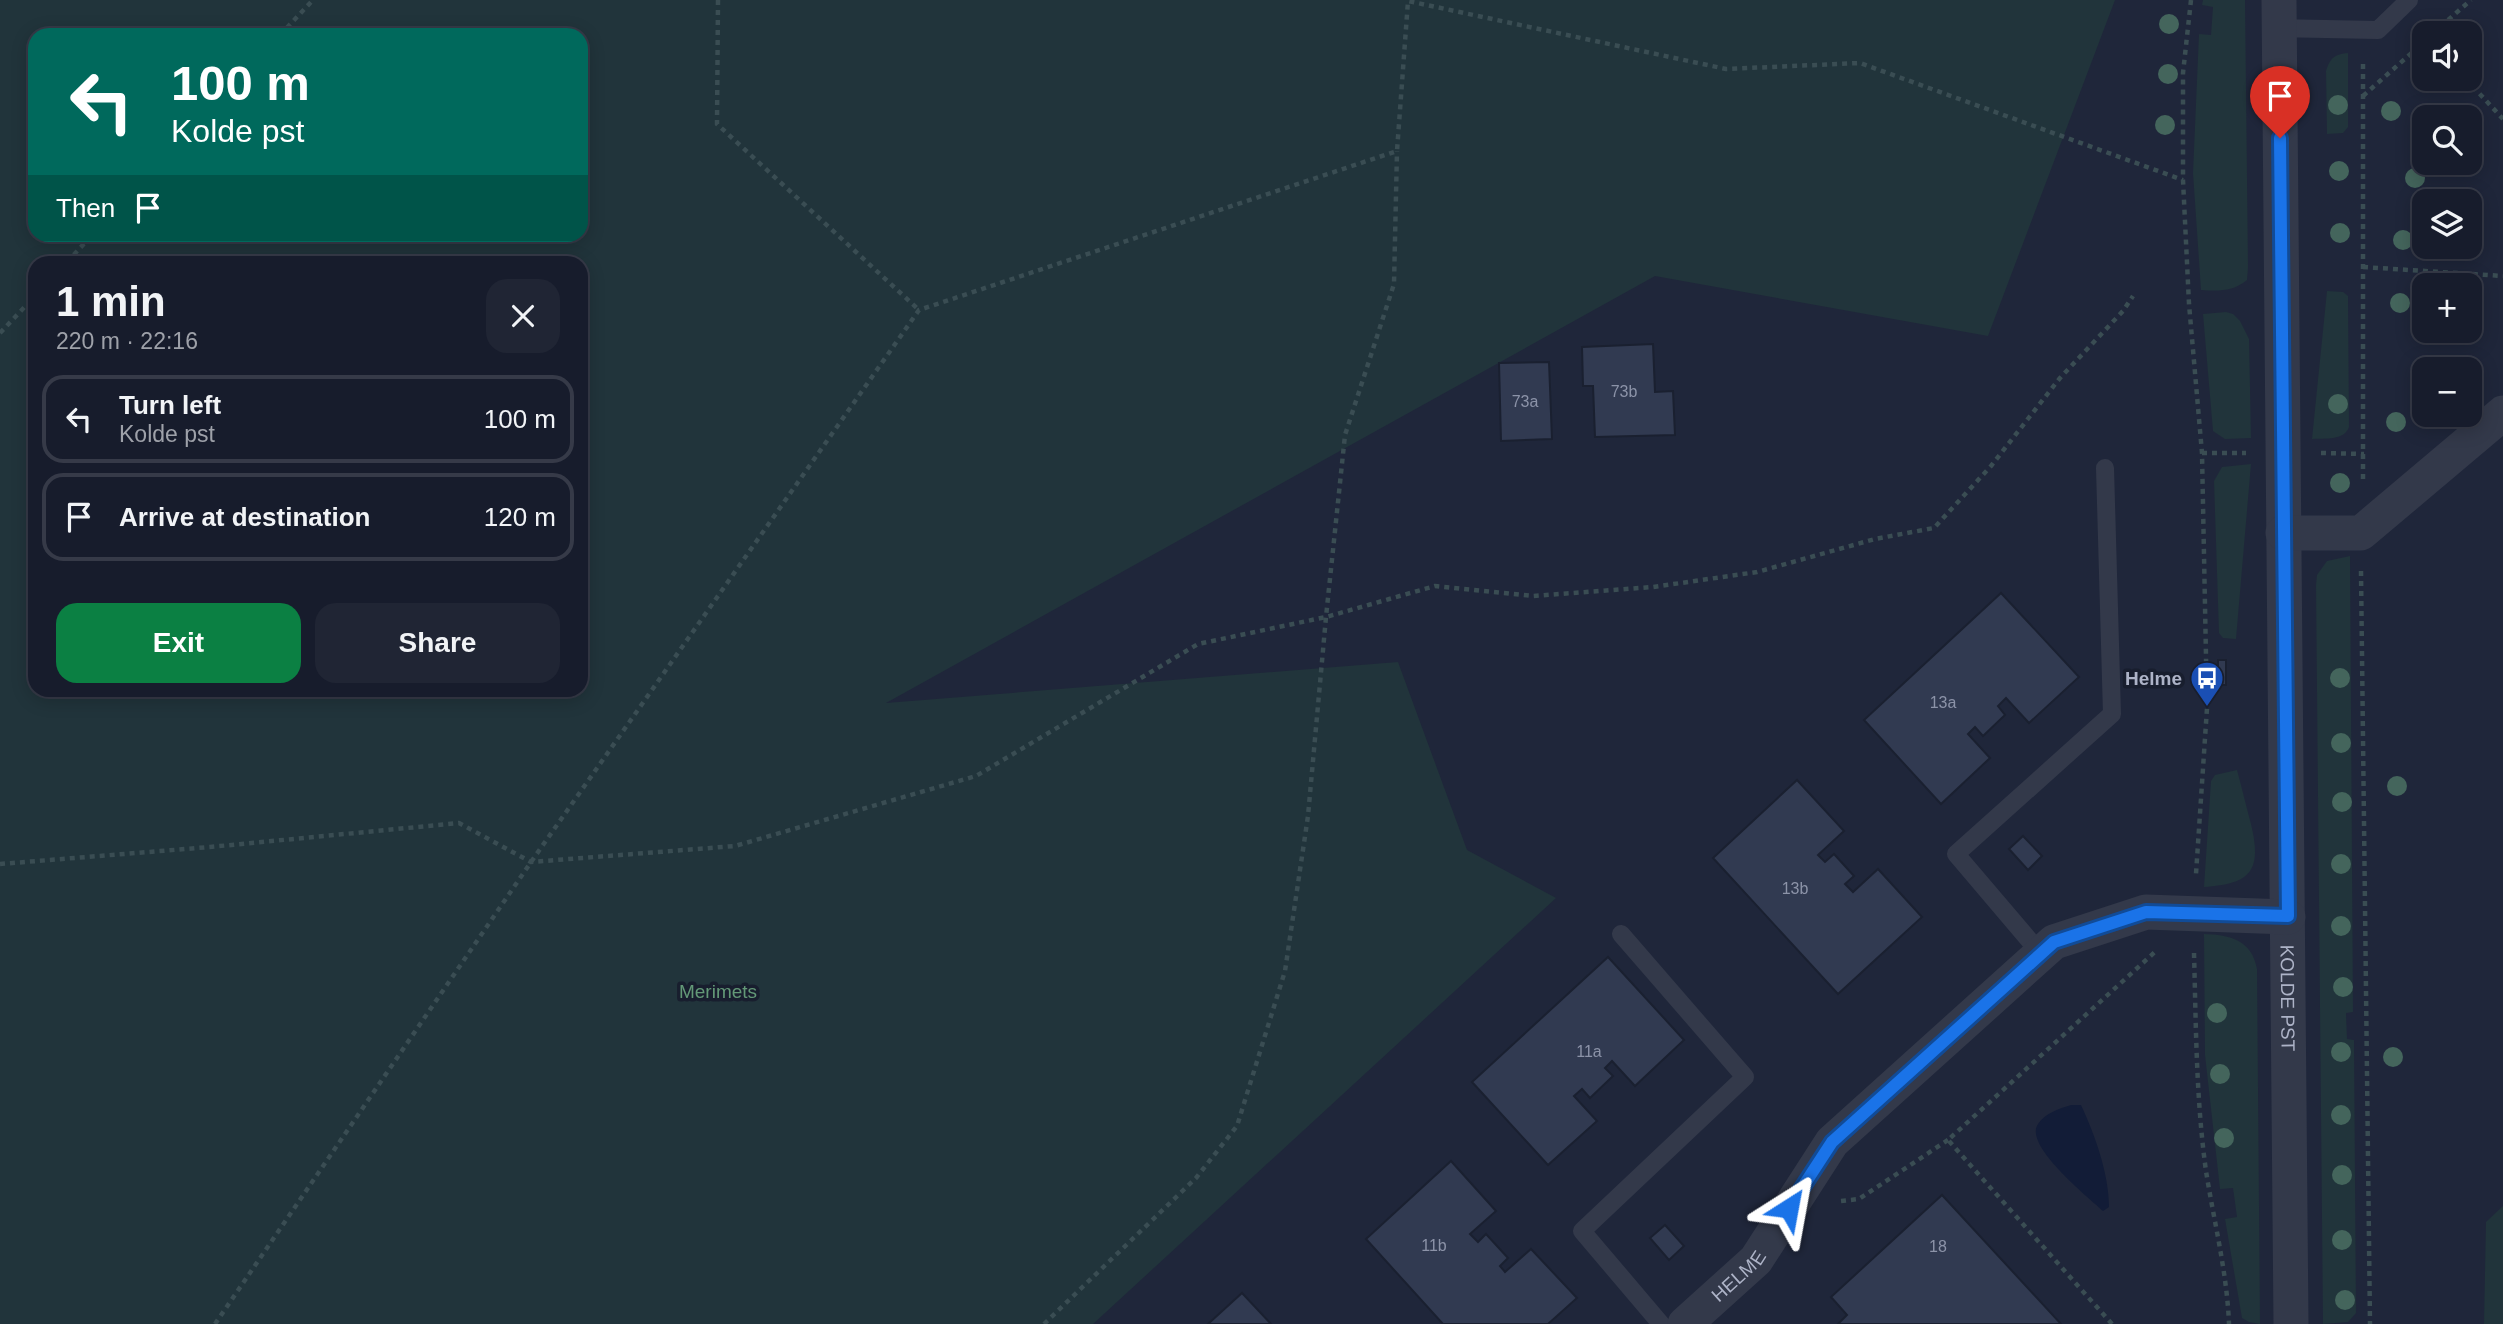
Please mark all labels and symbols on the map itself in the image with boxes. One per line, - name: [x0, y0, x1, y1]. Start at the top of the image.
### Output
- pin: [2250, 66, 2310, 138]
- house number: 73b: [1611, 383, 1637, 400]
- house number: 73a: [1512, 393, 1538, 410]
- bus stop icon: Helme: [2188, 659, 2226, 708]
- place label: Helme: [2125, 668, 2182, 689]
- house number: 13a: [1930, 694, 1956, 711]
- house number: 13b: [1782, 880, 1808, 897]
- street label: KOLDE PST: [2277, 944, 2299, 1052]
- park label: Merimets: [679, 981, 757, 1002]
- house number: 11a: [1576, 1043, 1602, 1060]
- position arrow: [1752, 1171, 1826, 1245]
- house number: 11b: [1421, 1237, 1447, 1254]
- house number: 18: [1929, 1238, 1947, 1255]
- street label: HELME: [1707, 1247, 1770, 1306]

